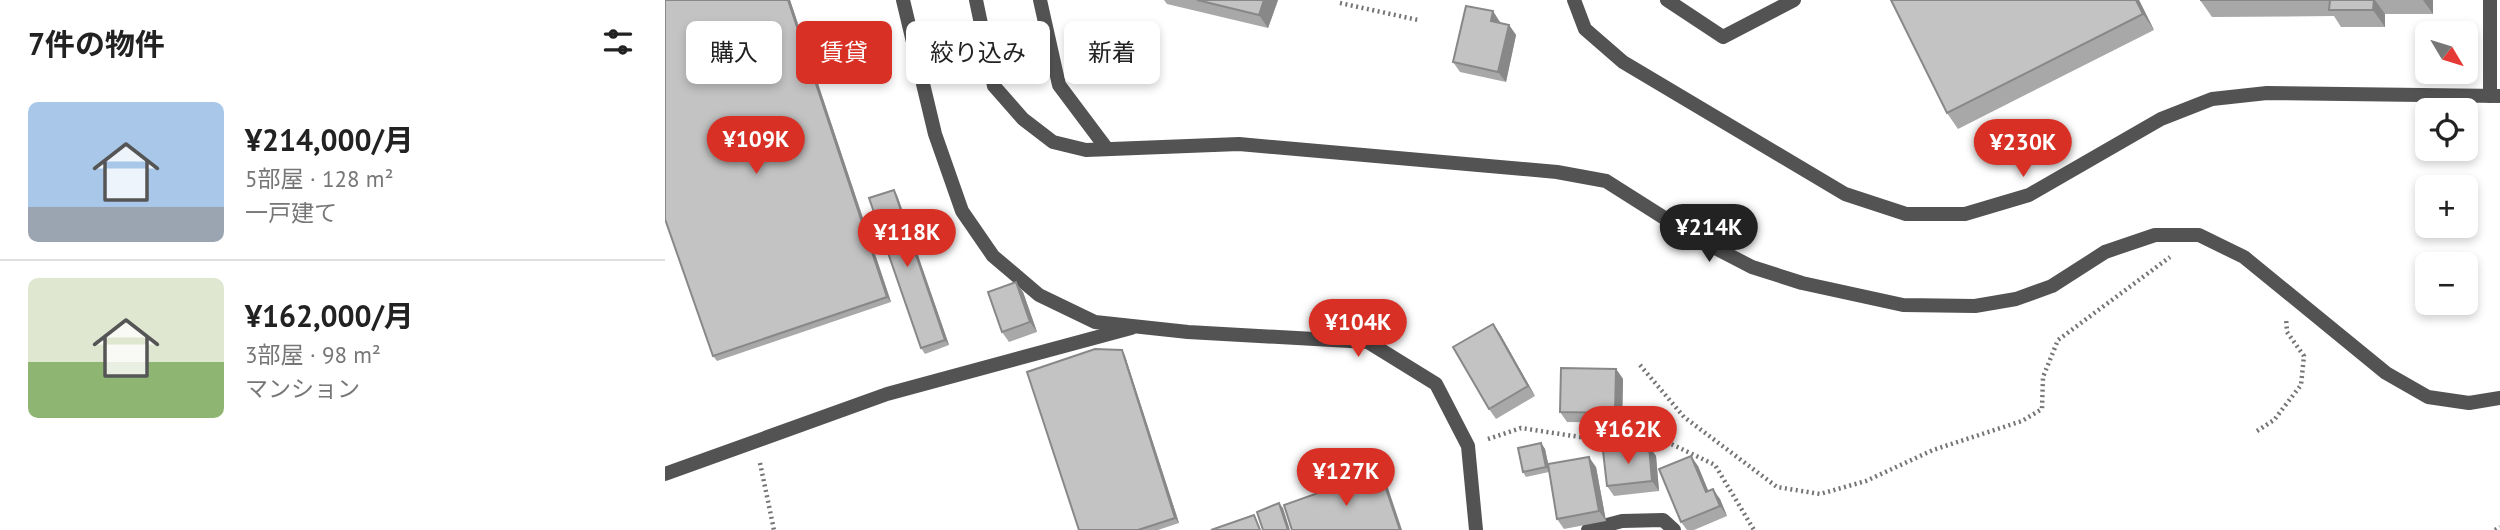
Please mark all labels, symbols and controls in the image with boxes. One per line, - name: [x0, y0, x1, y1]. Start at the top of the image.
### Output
- chip: 購入: [686, 21, 782, 84]
- chip: 賃貸: [796, 21, 892, 84]
- chip: 絞り込み: [906, 21, 1050, 84]
- chip: 新着: [1064, 21, 1160, 84]
- north arrow: [2415, 21, 2478, 84]
- map controls: [2415, 21, 2478, 315]
- icon: filters: [599, 23, 637, 61]
- text: 7件の物件: [28, 24, 165, 63]
- button: locate: [2415, 98, 2478, 161]
- pin: ¥109K: [707, 116, 805, 176]
- text: ¥214,000/月: [245, 120, 414, 159]
- pin: ¥230K: [1974, 120, 2072, 179]
- text: ¥109K: [723, 124, 789, 153]
- text: ¥230K: [1990, 127, 2056, 156]
- icon: home: [84, 130, 168, 214]
- text: 5部屋 · 128 m²: [245, 164, 393, 193]
- button: +: [2415, 175, 2478, 238]
- text: 一戸建て: [245, 198, 337, 227]
- pin: ¥214K: [1660, 204, 1758, 264]
- pin: ¥118K: [858, 210, 956, 269]
- text: ¥214K: [1676, 212, 1742, 241]
- text: ¥118K: [874, 217, 940, 246]
- button: −: [2415, 252, 2478, 315]
- text: ¥162,000/月: [245, 296, 414, 335]
- pin: ¥104K: [1309, 300, 1407, 359]
- icon: home: [84, 306, 168, 390]
- text: ¥104K: [1325, 307, 1391, 336]
- text: 3部屋 · 98 m²: [245, 340, 381, 369]
- text: マンション: [245, 374, 360, 403]
- pin: ¥162K: [1579, 406, 1677, 466]
- text: ¥162K: [1595, 414, 1661, 443]
- pin: ¥127K: [1297, 448, 1395, 508]
- text: ¥127K: [1313, 456, 1379, 485]

